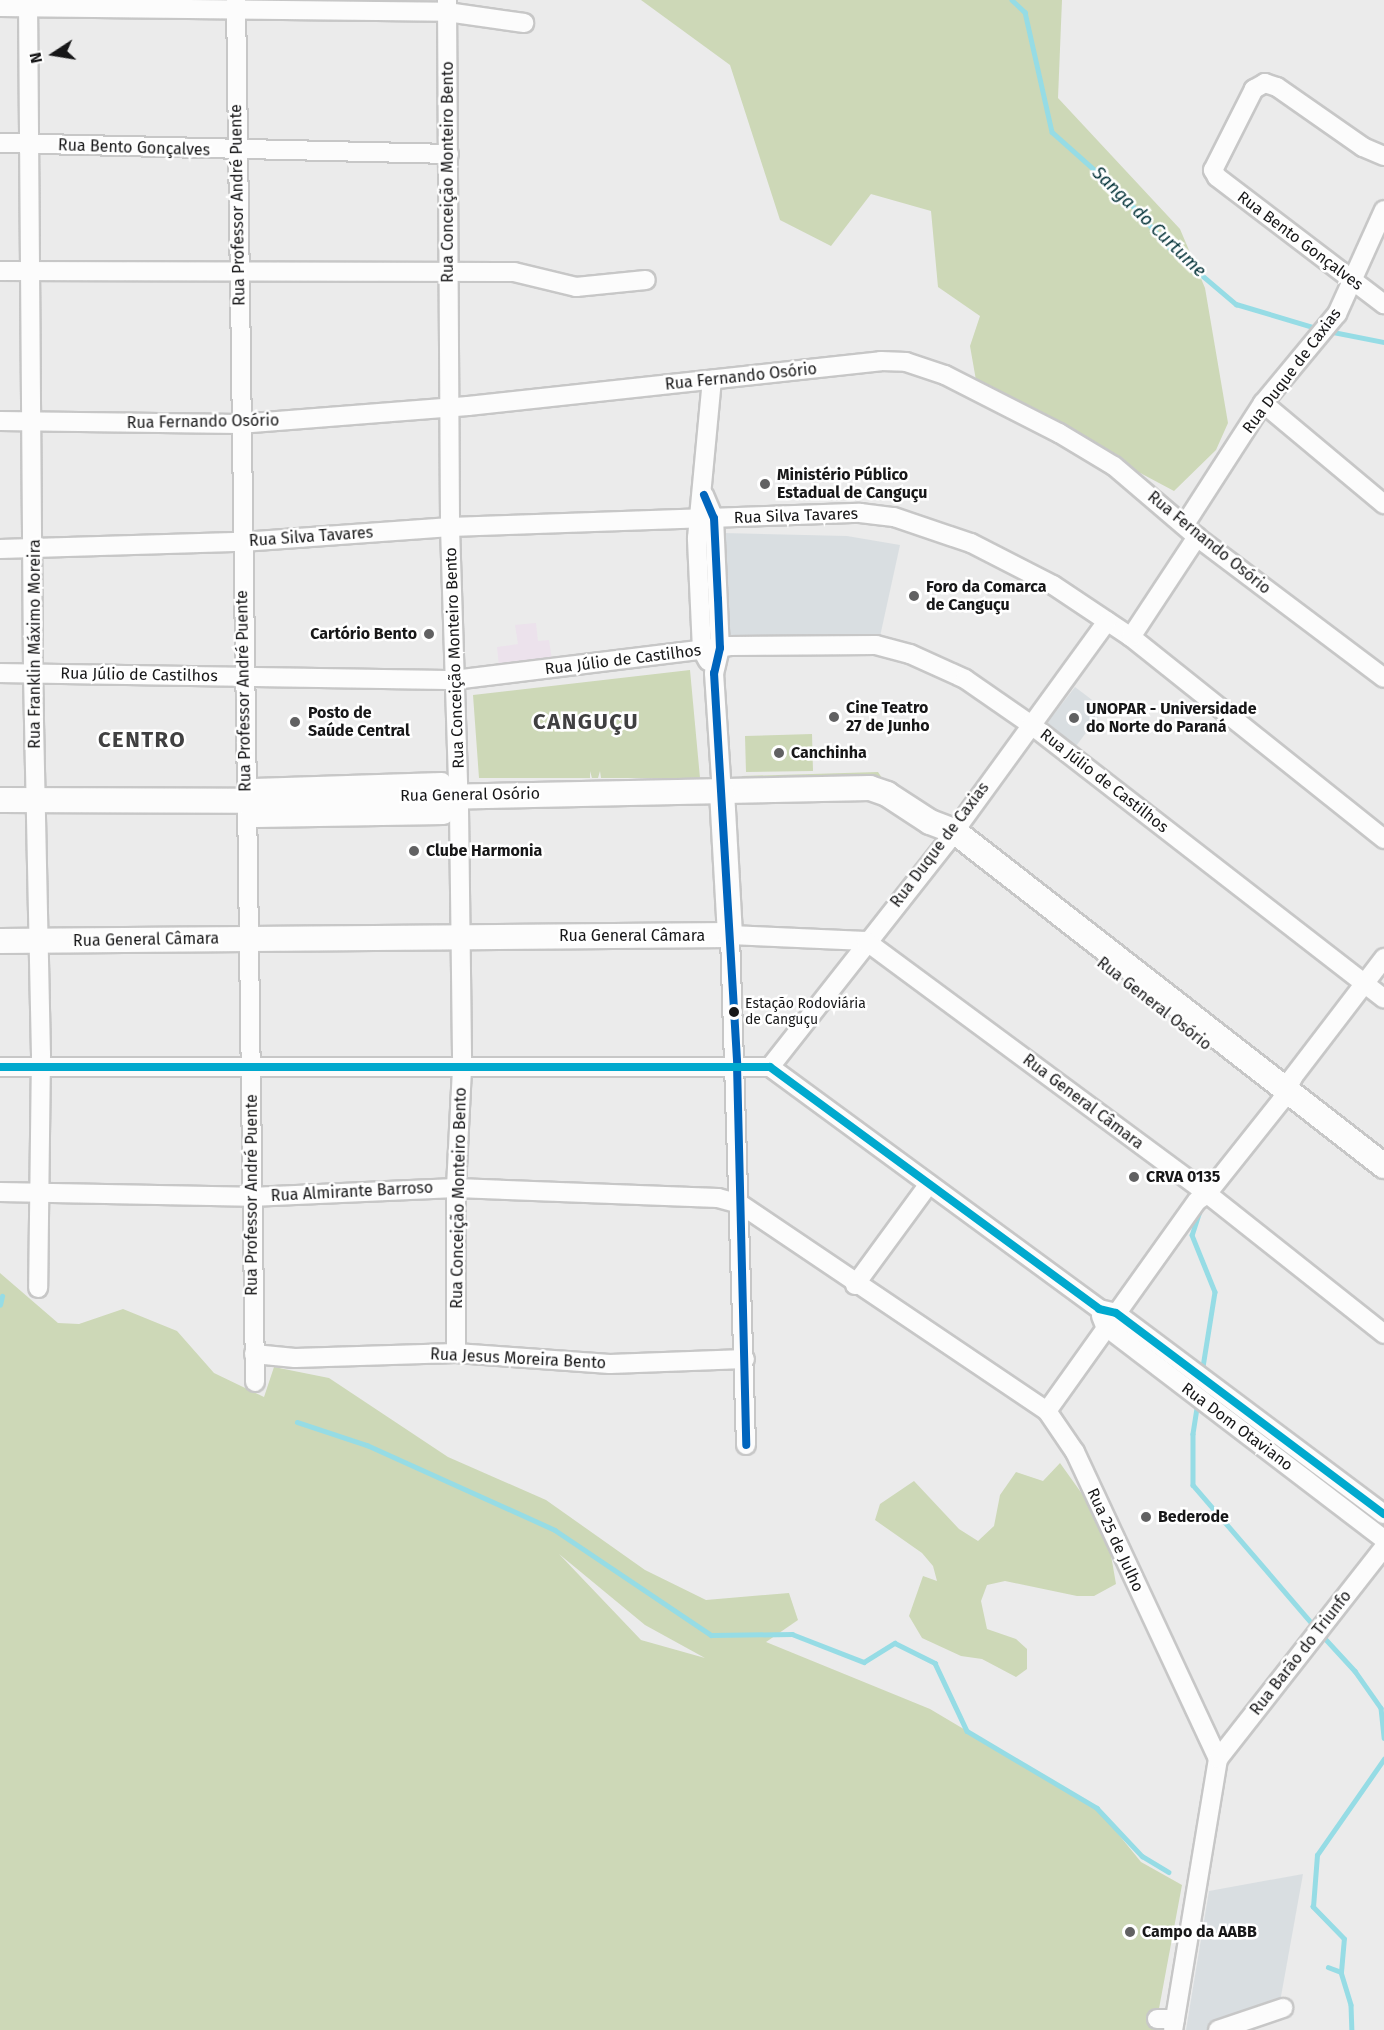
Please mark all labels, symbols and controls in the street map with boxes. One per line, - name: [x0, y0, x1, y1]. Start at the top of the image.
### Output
- north arrow: [24, 24, 84, 84]
- text: N: [26, 51, 46, 65]
- street label: Rua Conceição Monteiro Bento: [438, 61, 458, 283]
- street label: Rua Professor André Puente: [227, 104, 249, 306]
- street label: Rua Bento Gonçalves: [58, 136, 210, 160]
- water label: Sanga do Curtume: [1088, 162, 1210, 282]
- street label: Rua Bento Gonçalves: [1233, 188, 1367, 294]
- street label: Rua Duque de Caxias: [1239, 305, 1345, 437]
- street label: Rua Fernando Osório: [664, 359, 818, 395]
- street label: Rua Fernando Osório: [127, 411, 279, 433]
- place label: Ministério Público Estadual de Canguçu: [777, 465, 927, 503]
- marker: Ministério Público Estadual de Canguçu: [758, 477, 772, 491]
- street label: Rua Fernando Osório: [1144, 488, 1274, 598]
- street label: Rua Silva Tavares: [734, 504, 858, 528]
- street label: Rua Silva Tavares: [248, 523, 374, 551]
- street label: Rua Franklin Máximo Moreira: [25, 539, 45, 749]
- street label: Rua Conceição Monteiro Bento: [442, 547, 468, 769]
- place label: Foro da Comarca de Canguçu: [926, 577, 1047, 615]
- marker: Foro da Comarca de Canguçu: [907, 589, 921, 603]
- street label: Rua Professor André Puente: [233, 590, 255, 792]
- place label: Cartório Bento: [310, 624, 417, 644]
- marker: Cartório Bento: [422, 627, 436, 641]
- street label: Rua Júlio de Castilhos: [544, 641, 702, 679]
- street label: Rua Júlio de Castilhos: [60, 664, 218, 686]
- place label: Cine Teatro 27 de Junho: [846, 698, 930, 736]
- place label: UNOPAR - Universidade do Norte do Paraná: [1086, 699, 1256, 737]
- place label: Posto de Saúde Central: [308, 703, 410, 741]
- district label: CANGUÇU: [533, 709, 639, 735]
- marker: Cine Teatro 27 de Junho: [827, 710, 841, 724]
- marker: UNOPAR - Universidade do Norte do Paraná: [1067, 711, 1081, 725]
- marker: Posto de Saúde Central: [286, 713, 304, 731]
- street label: Rua Júlio de Castilhos: [1036, 725, 1172, 837]
- district label: CENTRO: [98, 727, 186, 753]
- place label: Canchinha: [791, 743, 867, 763]
- marker: Canchinha: [772, 746, 786, 760]
- street label: Rua Duque de Caxias: [887, 779, 993, 911]
- street label: Rua General Osório: [400, 784, 540, 806]
- place label: Clube Harmonia: [426, 841, 542, 861]
- marker: Clube Harmonia: [407, 844, 421, 858]
- street label: Rua General Câmara: [559, 926, 705, 946]
- street label: Rua General Câmara: [73, 929, 219, 951]
- street label: Rua General Osório: [1093, 953, 1215, 1055]
- place label: Estação Rodoviária de Canguçu: [745, 996, 866, 1028]
- marker: Estação Rodoviária de Canguçu: [728, 1006, 740, 1018]
- street label: Rua General Câmara: [1019, 1050, 1147, 1154]
- street label: Rua Conceição Monteiro Bento: [447, 1087, 471, 1309]
- street label: Rua Professor André Puente: [242, 1094, 262, 1296]
- place label: CRVA 0135: [1146, 1167, 1220, 1187]
- marker: CRVA 0135: [1127, 1170, 1141, 1184]
- street label: Rua Almirante Barroso: [270, 1178, 434, 1206]
- street label: Rua Jesus Moreira Bento: [430, 1345, 606, 1373]
- street label: Rua Dom Otaviano: [1177, 1379, 1297, 1475]
- street label: Rua 25 de Julho: [1083, 1485, 1147, 1595]
- place label: Bederode: [1158, 1507, 1229, 1527]
- marker: Bederode: [1139, 1510, 1153, 1524]
- street label: Rua Barão do Triunfo: [1246, 1587, 1356, 1719]
- place label: Campo da AABB: [1142, 1922, 1257, 1942]
- marker: Campo da AABB: [1123, 1925, 1137, 1939]

